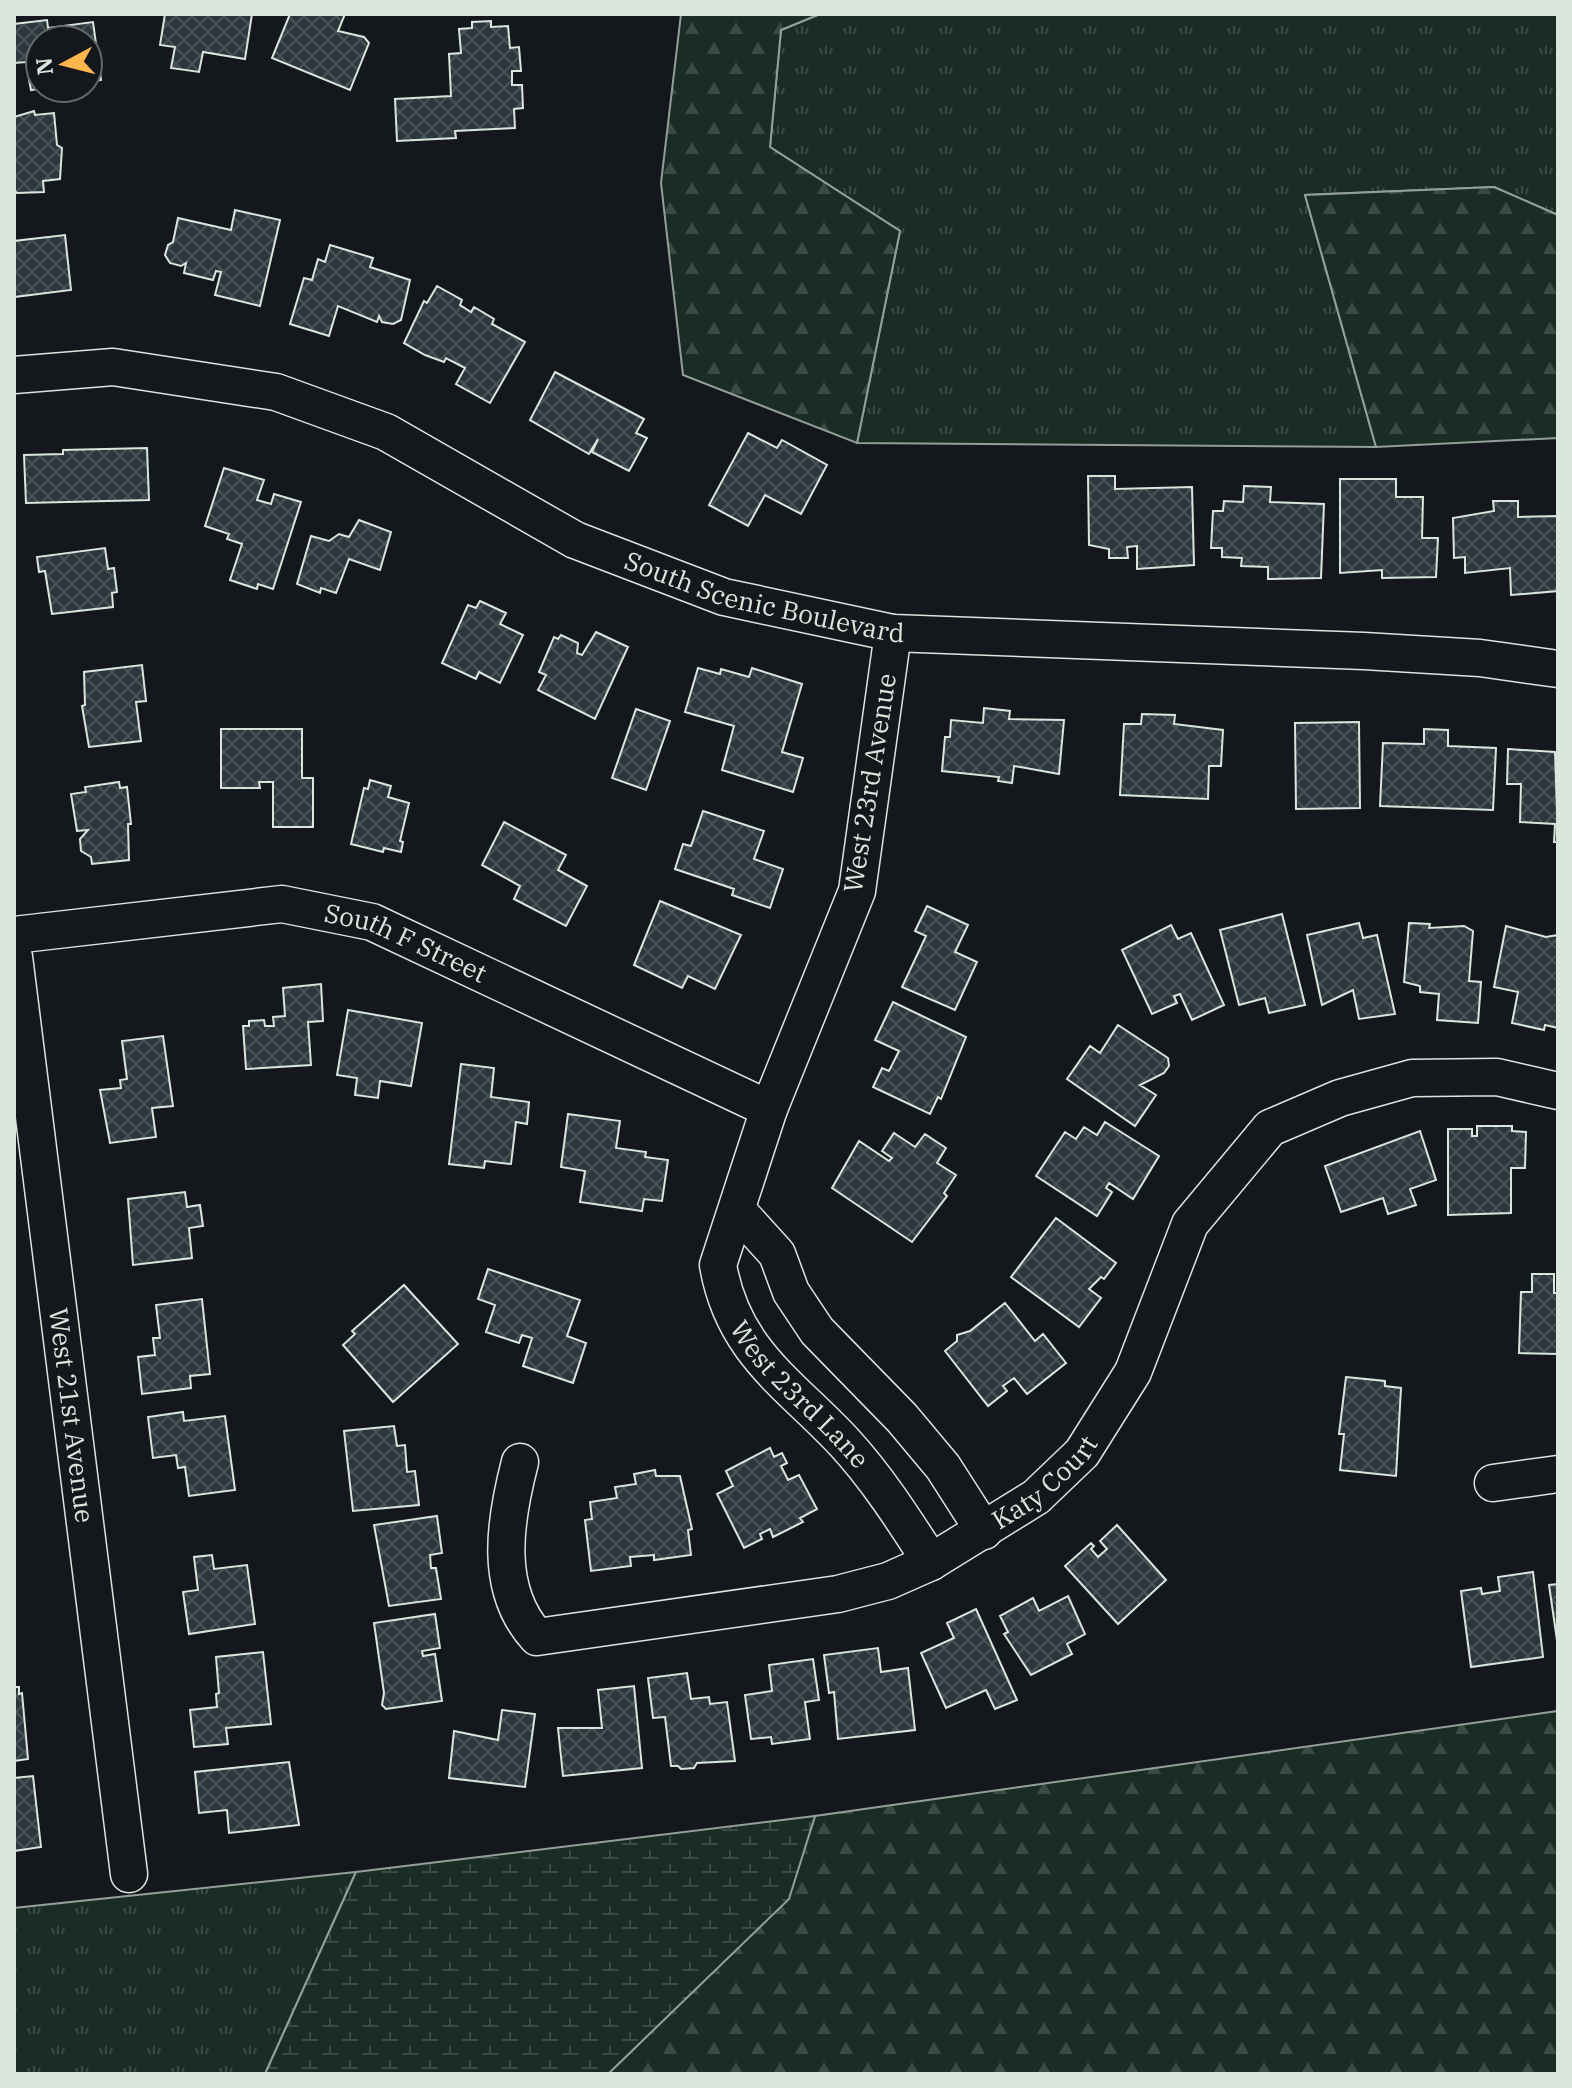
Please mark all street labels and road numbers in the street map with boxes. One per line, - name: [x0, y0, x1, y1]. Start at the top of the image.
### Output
- street label: South Scenic Boulevard: [620, 543, 905, 649]
- street label: West 23rd Avenue: [835, 671, 903, 895]
- street label: South F Street: [322, 895, 493, 990]
- street label: West 21st Avenue: [42, 1306, 103, 1525]
- street label: West 23rd Lane: [723, 1314, 877, 1475]
- street label: Katy Court: [985, 1429, 1105, 1536]

